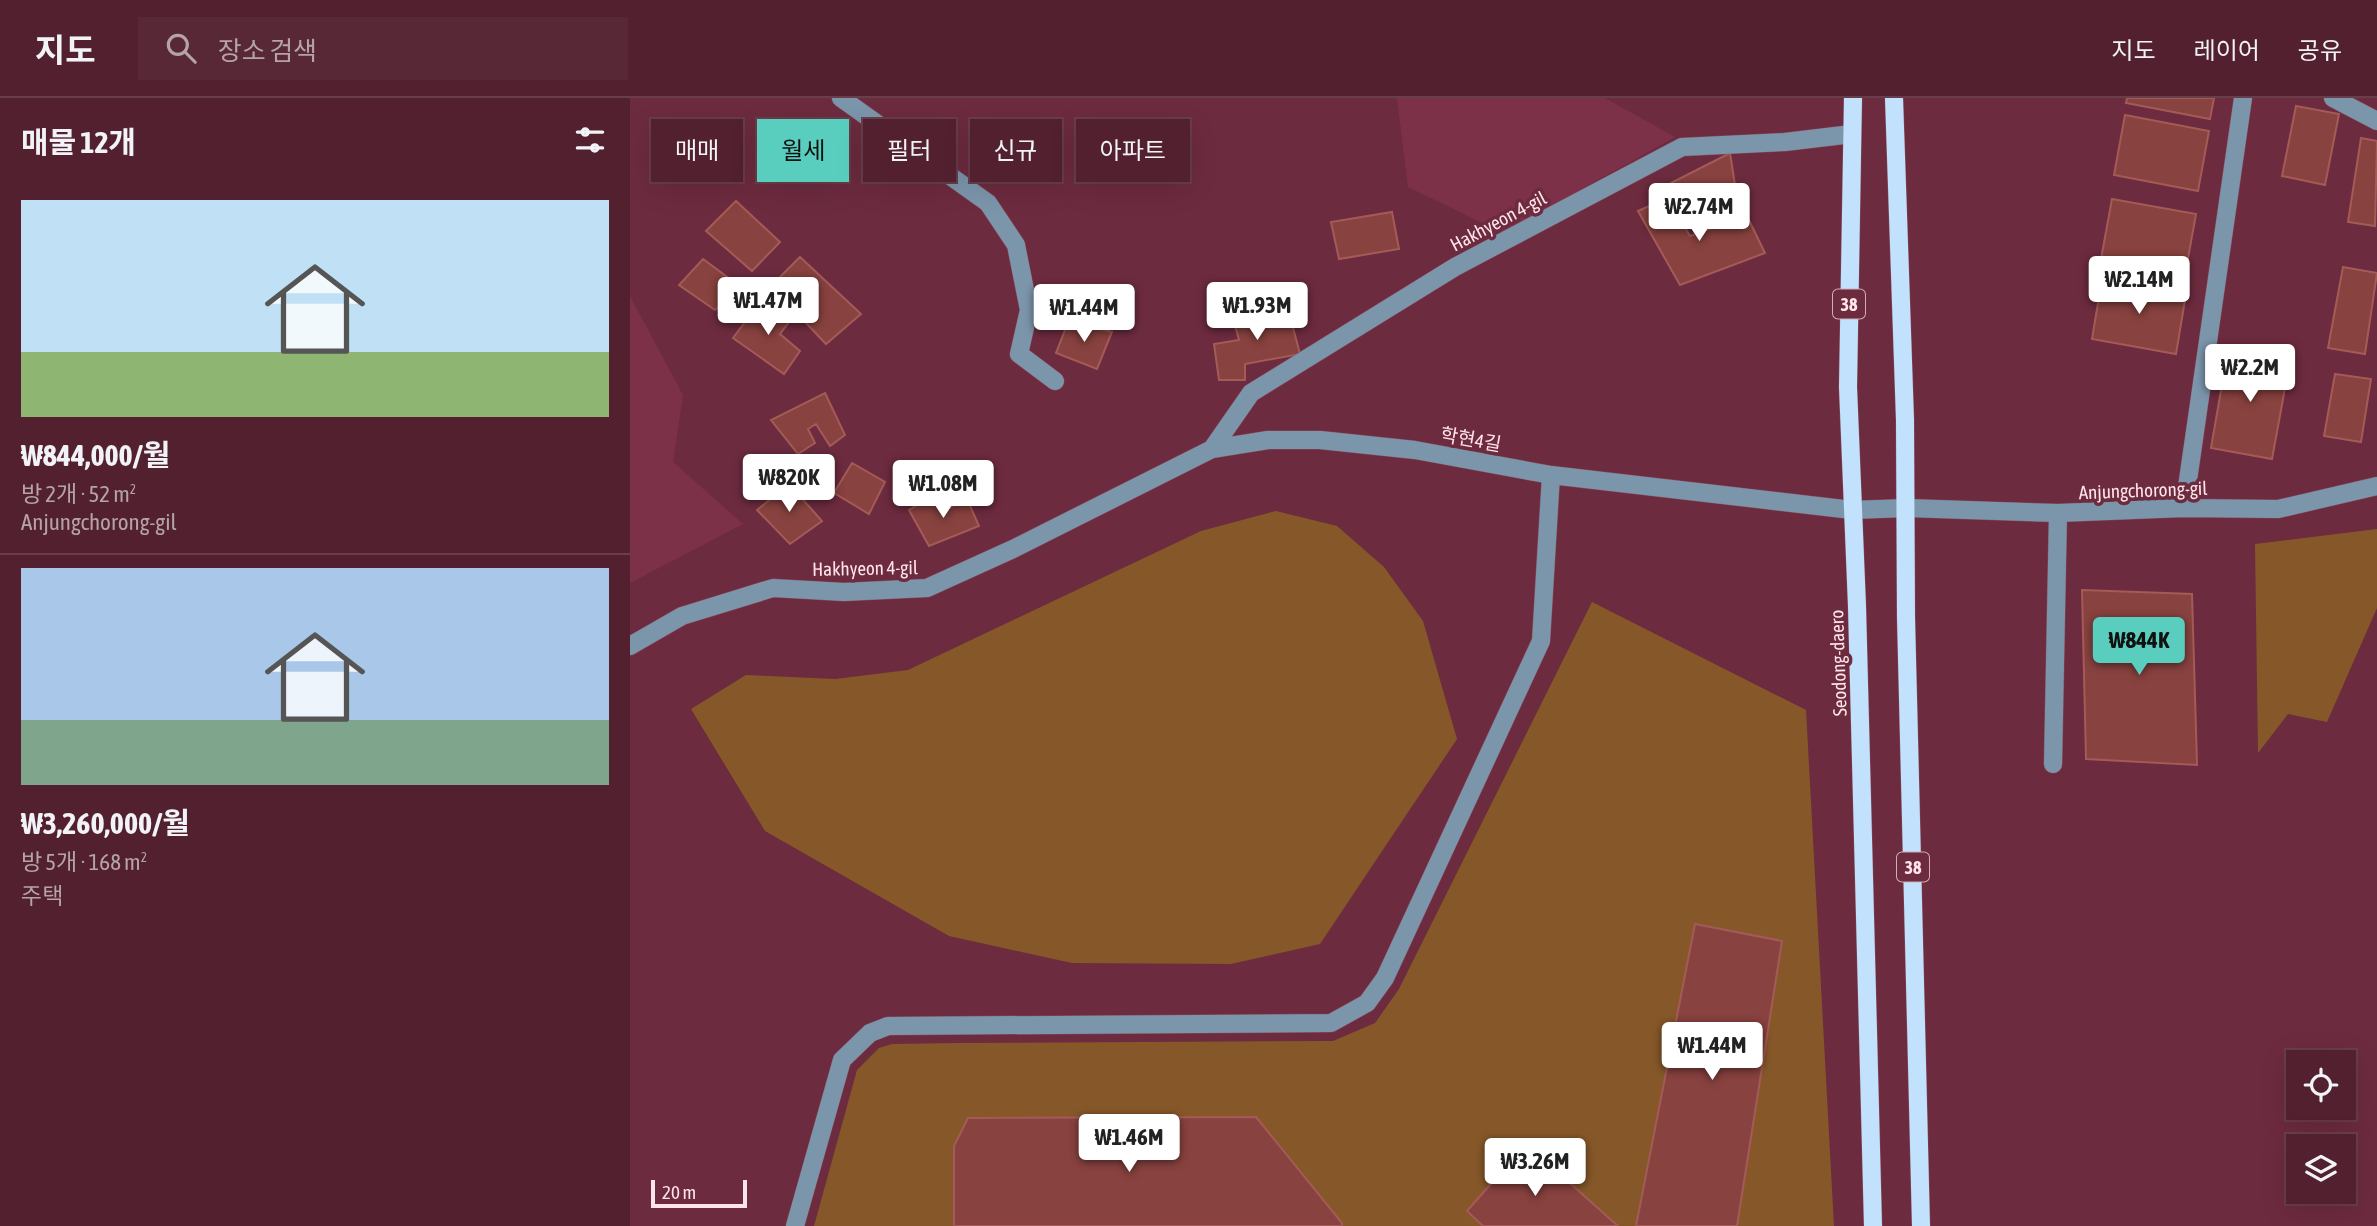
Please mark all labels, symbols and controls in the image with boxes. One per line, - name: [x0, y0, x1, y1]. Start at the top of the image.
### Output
- search box: [138, 17, 628, 80]
- icon: search: [162, 29, 200, 67]
- text: 지도: [35, 31, 96, 69]
- text: 장소 검색: [218, 36, 317, 66]
- text: 지도: [2111, 37, 2156, 64]
- text: 레이어: [2194, 37, 2260, 64]
- text: 공유: [2298, 37, 2342, 64]
- chip: 매매: [651, 119, 743, 182]
- chip: 월세: [757, 119, 849, 182]
- chip: 필터: [863, 119, 956, 182]
- chip: 신규: [970, 119, 1062, 182]
- chip: 아파트: [1076, 119, 1190, 182]
- icon: filters: [571, 121, 609, 159]
- text: 매물 12개: [21, 125, 136, 159]
- pin: ₩2.74M: [1642, 184, 1756, 243]
- street label: Hakhyeon 4-gil: [1446, 186, 1550, 256]
- text: ₩2.74M: [1665, 193, 1733, 219]
- icon: home: [252, 246, 378, 372]
- pin: ₩2.14M: [2082, 256, 2196, 316]
- text: ₩2.14M: [2105, 266, 2173, 292]
- pin: ₩1.47M: [711, 278, 825, 337]
- pin: ₩1.93M: [1200, 282, 1314, 342]
- pin: ₩1.44M: [1027, 285, 1141, 344]
- text: ₩1.47M: [734, 287, 802, 313]
- road number: 38: [1833, 289, 1865, 318]
- text: ₩1.93M: [1223, 292, 1291, 318]
- text: ₩1.44M: [1050, 294, 1118, 320]
- pin: ₩2.2M: [2201, 344, 2299, 404]
- text: ₩2.2M: [2221, 354, 2279, 380]
- street label: 학현4길: [1439, 423, 1503, 455]
- text: ₩844,000/월: [21, 438, 170, 472]
- pin: ₩820K: [740, 454, 838, 514]
- pin: ₩1.08M: [886, 460, 1000, 520]
- text: ₩820K: [759, 464, 819, 490]
- text: ₩1.08M: [909, 470, 977, 496]
- street label: Anjungchorong-gil: [2078, 477, 2208, 503]
- text: 방 2개 · 52 m²: [21, 481, 136, 507]
- text: Anjungchorong-gil: [21, 509, 177, 535]
- street label: Hakhyeon 4-gil: [812, 556, 918, 580]
- street label: Seodong-daero: [1825, 609, 1851, 717]
- icon: home: [252, 614, 378, 740]
- pin: ₩844K: [2090, 618, 2188, 677]
- text: ₩844K: [2109, 627, 2169, 653]
- text: ₩3,260,000/월: [21, 806, 190, 840]
- text: 방 5개 · 168 m²: [21, 849, 147, 875]
- road number: 38: [1897, 852, 1929, 882]
- text: 주택: [21, 883, 63, 909]
- pin: ₩1.44M: [1655, 1023, 1769, 1082]
- text: ₩1.44M: [1678, 1032, 1746, 1058]
- map controls: [2286, 1050, 2356, 1204]
- button: locate: [2286, 1050, 2356, 1120]
- pin: ₩1.46M: [1072, 1114, 1186, 1174]
- text: ₩1.46M: [1095, 1124, 1163, 1150]
- button: layers: [2286, 1134, 2356, 1204]
- pin: ₩3.26M: [1478, 1138, 1592, 1198]
- text: ₩3.26M: [1501, 1148, 1569, 1174]
- scale bar: [651, 1177, 747, 1209]
- text: 20 m: [662, 1181, 696, 1203]

